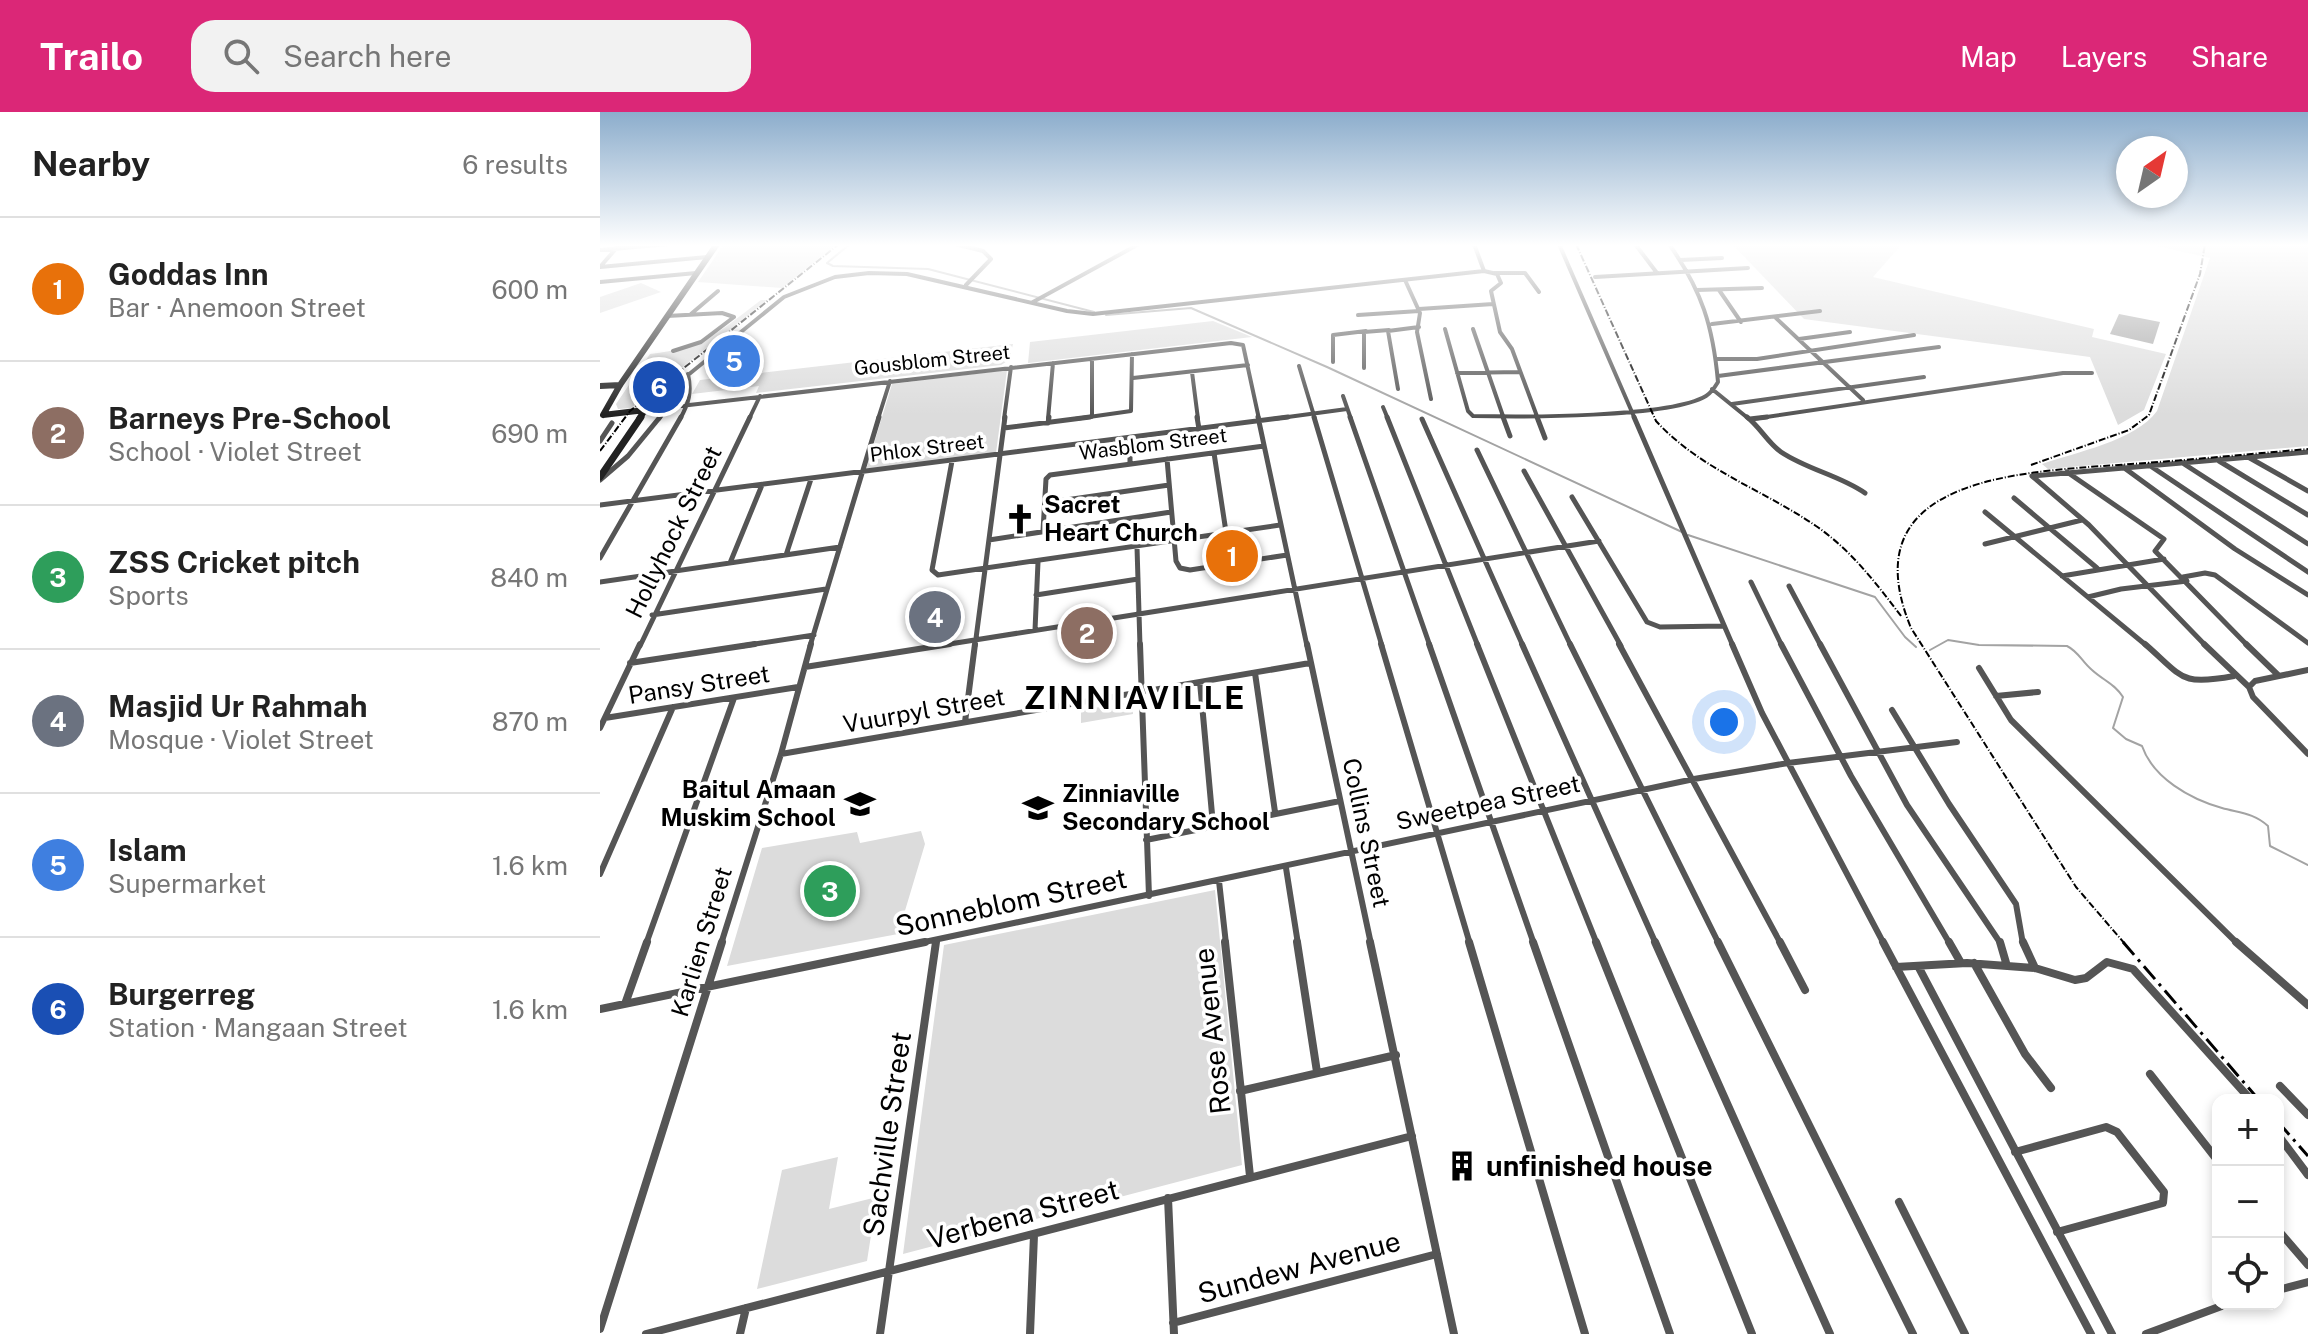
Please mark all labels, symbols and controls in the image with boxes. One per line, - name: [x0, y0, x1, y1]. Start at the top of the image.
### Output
- search box: [191, 20, 751, 92]
- text: Trailo: [40, 34, 143, 79]
- icon: search: [219, 34, 263, 78]
- text: Search here: [283, 38, 452, 74]
- text: Map: [1960, 40, 2017, 73]
- text: Layers: [2061, 40, 2147, 73]
- text: Share: [2191, 40, 2268, 73]
- north arrow: [2116, 136, 2188, 208]
- text: Nearby: [32, 144, 150, 184]
- text: 6 results: [462, 149, 568, 180]
- text: Goddas Inn: [108, 256, 269, 292]
- text: 1: [52, 274, 64, 305]
- text: 600 m: [492, 274, 568, 305]
- text: Bar · Anemoon Street: [108, 292, 366, 323]
- pin: 5: [708, 331, 760, 391]
- street label: Gousblom Street: [853, 340, 1011, 380]
- pin: 6: [633, 357, 685, 417]
- text: Barneys Pre-School: [108, 400, 391, 436]
- text: 2: [50, 418, 66, 449]
- text: 690 m: [491, 418, 568, 449]
- street label: Wasblom Street: [1078, 423, 1228, 465]
- street label: Phlox Street: [868, 429, 986, 467]
- text: School · Violet Street: [108, 436, 362, 467]
- street label: Hollyhock Street: [619, 441, 727, 622]
- place label: Sacret Heart Church: [1044, 490, 1198, 546]
- church icon: Sacret Heart Church: [1003, 502, 1037, 536]
- pin: 1: [1206, 526, 1258, 586]
- text: ZSS Cricket pitch: [108, 544, 360, 580]
- text: 3: [49, 562, 67, 593]
- text: 840 m: [490, 562, 568, 593]
- text: Sports: [108, 580, 189, 611]
- pin: 4: [909, 587, 961, 647]
- pin: 2: [1061, 603, 1113, 663]
- street label: Pansy Street: [626, 659, 772, 709]
- district label: ZINNIAVILLE: [1024, 679, 1246, 716]
- street label: Vuurpyl Street: [841, 682, 1007, 738]
- text: Masjid Ur Rahmah: [108, 688, 368, 724]
- your location: [1704, 702, 1744, 742]
- text: 4: [49, 706, 67, 737]
- text: 870 m: [492, 706, 568, 737]
- text: Mosque · Violet Street: [108, 724, 374, 755]
- street label: Collins Street: [1337, 756, 1396, 910]
- street label: Sweetpea Street: [1393, 769, 1582, 835]
- place label: Baitul Amaan Muskim School: [660, 775, 836, 831]
- place label: Zinniaville Secondary School: [1062, 779, 1270, 835]
- school or university icon: Baitul Amaan Muskim School: [843, 787, 877, 821]
- school or university icon: Zinniaville Secondary School: [1021, 791, 1055, 825]
- text: Islam: [108, 832, 187, 868]
- text: 5: [49, 850, 67, 881]
- text: 1.6 km: [492, 850, 568, 881]
- pin: 3: [804, 861, 856, 921]
- street label: Sonneblom Street: [892, 861, 1130, 942]
- street label: Karlien Street: [665, 863, 737, 1020]
- text: Supermarket: [108, 868, 266, 899]
- street label: Rose Avenue: [1186, 946, 1237, 1116]
- text: Burgerreg: [108, 976, 255, 1012]
- text: 6: [49, 994, 67, 1025]
- text: 1.6 km: [492, 994, 568, 1025]
- text: Station · Mangaan Street: [108, 1012, 408, 1043]
- street label: Sachville Street: [856, 1030, 917, 1238]
- map controls: [2212, 1094, 2284, 1310]
- button: +: [2212, 1094, 2284, 1166]
- building icon: unfinished house: [1445, 1149, 1479, 1183]
- place label: unfinished house: [1486, 1149, 1713, 1182]
- button: −: [2212, 1166, 2284, 1238]
- street label: Verbena Street: [923, 1172, 1122, 1255]
- street label: Sundew Avenue: [1194, 1224, 1404, 1309]
- button: locate: [2212, 1238, 2284, 1310]

